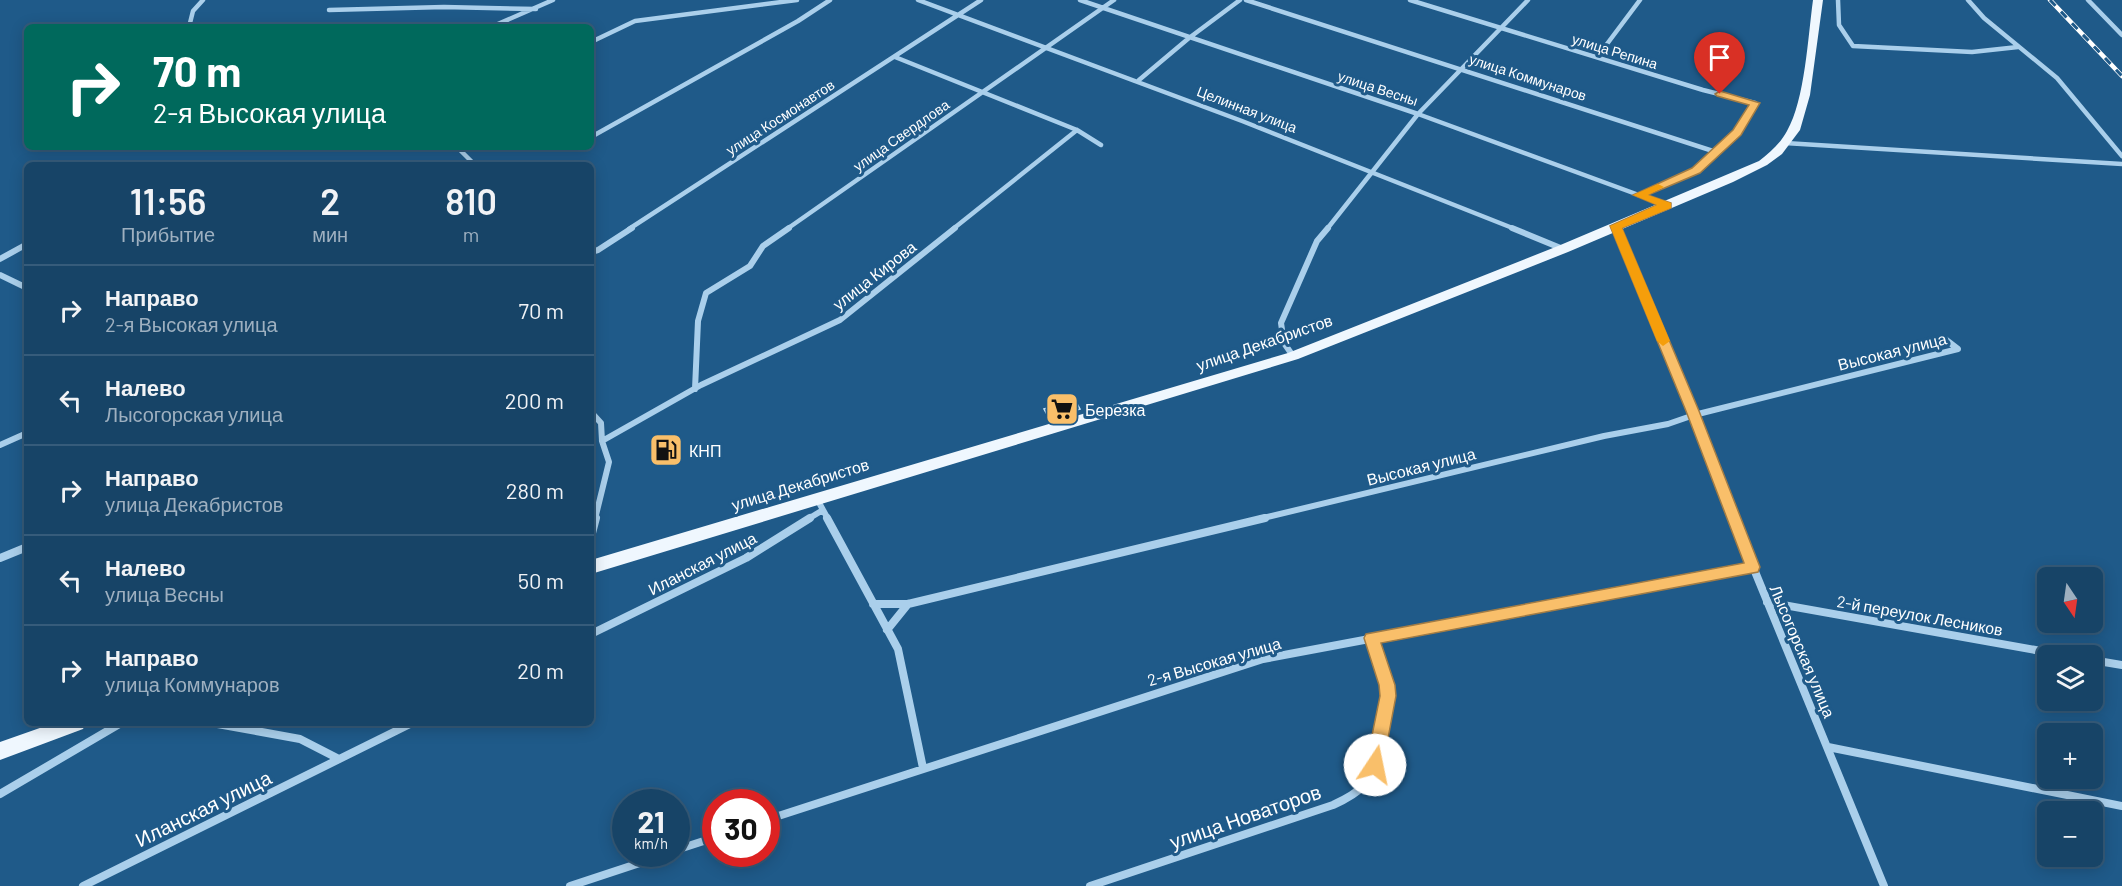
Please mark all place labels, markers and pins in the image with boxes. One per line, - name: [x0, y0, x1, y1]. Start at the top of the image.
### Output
- pin: [1694, 32, 1745, 94]
- supermarket icon: Березка: [1044, 391, 1080, 427]
- place label: Березка: [1085, 400, 1146, 419]
- fuel station icon: КНП: [648, 432, 684, 468]
- place label: КНП: [689, 441, 721, 460]

